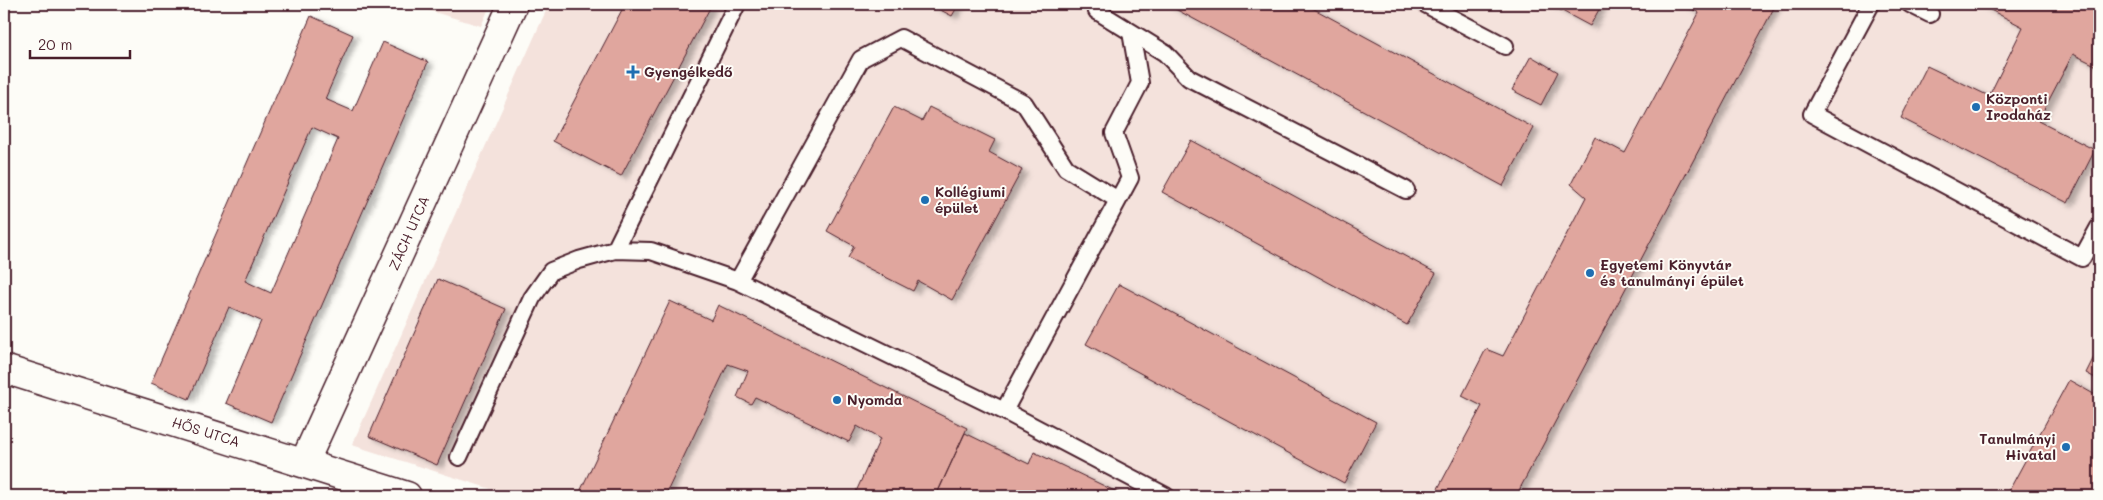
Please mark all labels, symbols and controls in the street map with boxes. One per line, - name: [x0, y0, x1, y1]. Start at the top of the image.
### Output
- scale bar: [30, 28, 130, 60]
- text: 20 m: [38, 34, 72, 54]
- place label: Gyengélkedő: [644, 62, 733, 81]
- marker: Gyengélkedő: [626, 65, 640, 79]
- place label: Központi Irodaház: [1986, 89, 2051, 124]
- marker: Központi Irodaház: [1970, 101, 1982, 113]
- place label: Kollégiumi épület: [935, 182, 1006, 217]
- street label: ZÁCH UTCA: [384, 193, 433, 273]
- marker: Kollégiumi épület: [919, 194, 931, 206]
- place label: Egyetemi Könyvtár és tanulmányi épület: [1600, 255, 1744, 290]
- marker: Egyetemi Könyvtár és tanulmányi épület: [1584, 267, 1596, 279]
- place label: Nyomda: [847, 390, 903, 409]
- marker: Nyomda: [831, 394, 843, 406]
- street label: HŐS UTCA: [170, 412, 243, 451]
- place label: Tanulmányi Hivatal: [1979, 429, 2056, 464]
- marker: Tanulmányi Hivatal: [2060, 441, 2072, 453]

